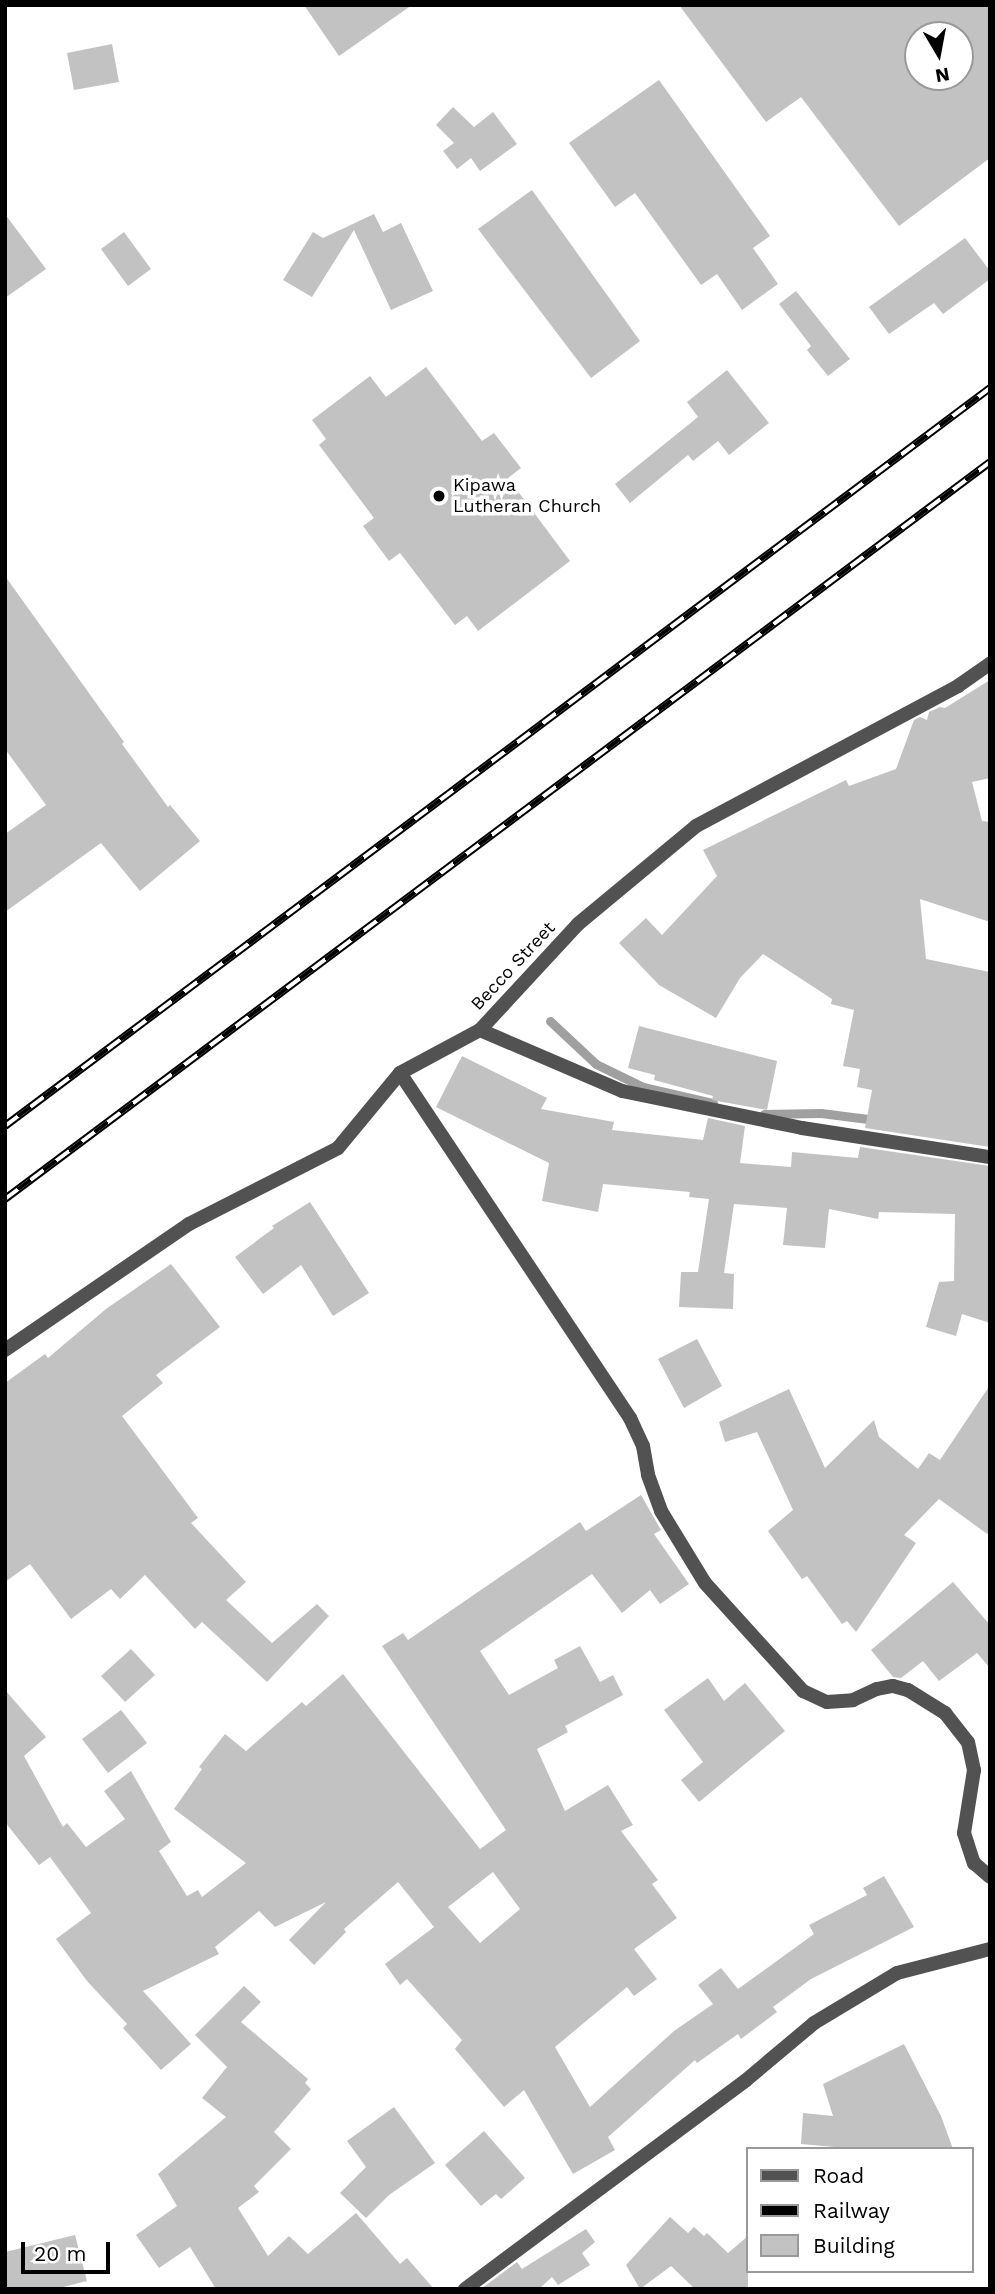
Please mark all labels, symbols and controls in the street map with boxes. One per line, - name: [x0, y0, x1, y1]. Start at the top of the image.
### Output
- north arrow: [904, 21, 974, 91]
- text: N: [933, 63, 951, 88]
- place label: Kipawa Lutheran Church: [453, 475, 601, 518]
- marker: Kipawa Lutheran Church: [431, 488, 447, 504]
- street label: Becco Street: [466, 917, 560, 1015]
- legend: [746, 2147, 974, 2273]
- text: Road: [813, 2163, 864, 2188]
- text: Railway: [813, 2198, 890, 2223]
- scale bar: [24, 2228, 114, 2272]
- text: Building: [813, 2233, 895, 2258]
- text: 20 m: [34, 2241, 86, 2266]

